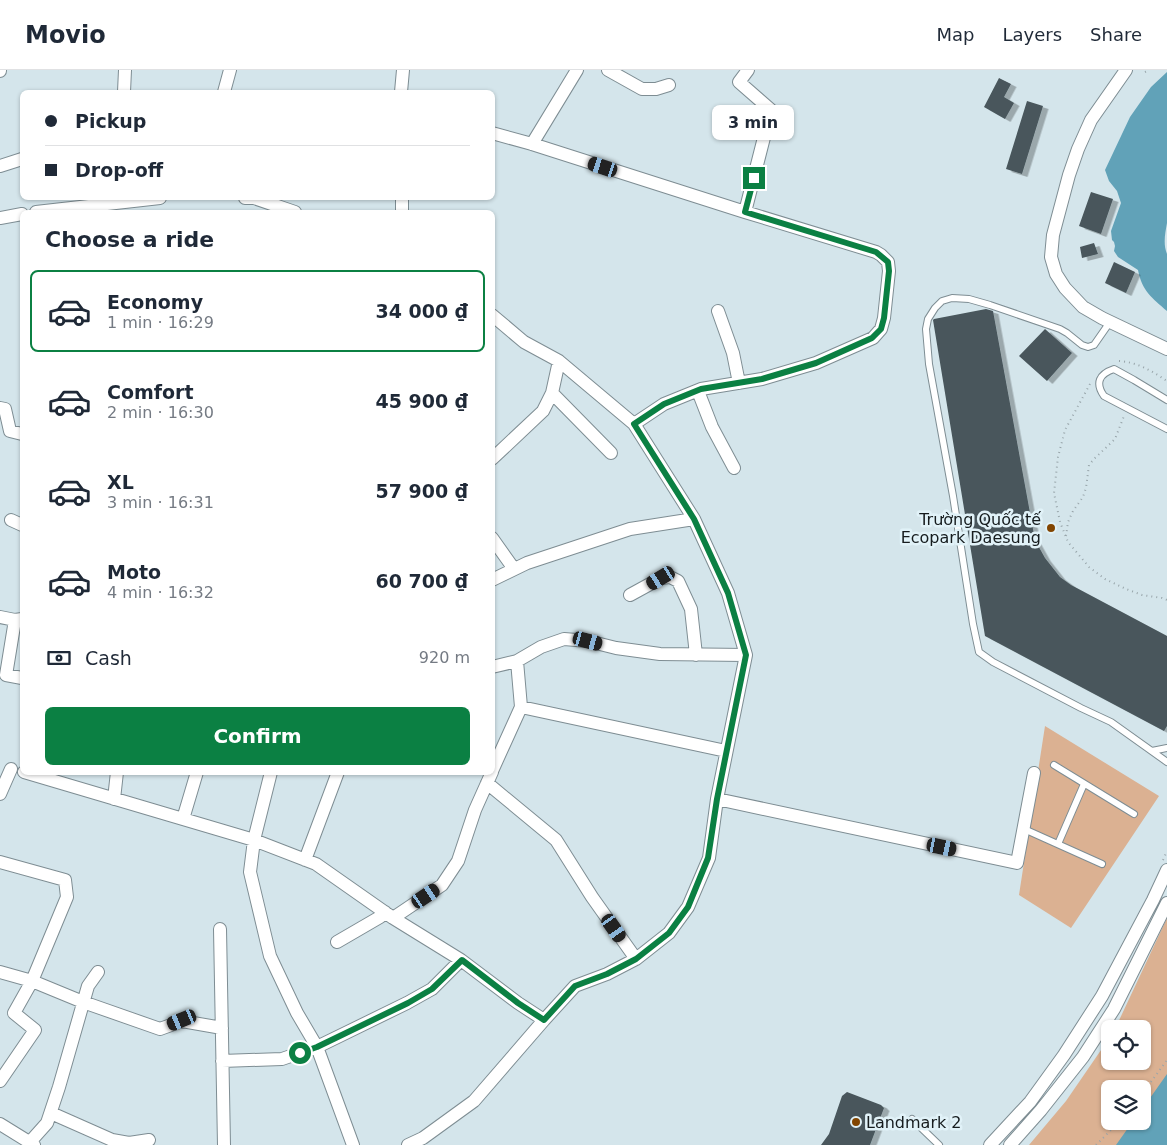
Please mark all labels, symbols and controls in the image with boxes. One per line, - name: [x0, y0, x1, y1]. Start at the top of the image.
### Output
- text: Movio: [25, 21, 106, 49]
- text: Map: [936, 24, 974, 45]
- text: Layers: [1002, 24, 1062, 45]
- text: Share: [1090, 24, 1142, 45]
- callout: 3 min: [713, 106, 795, 140]
- text: Pickup: [75, 110, 146, 132]
- text: 3 min: [728, 113, 778, 132]
- car: [586, 155, 619, 179]
- text: Drop-off: [75, 159, 163, 181]
- route end: [743, 167, 765, 189]
- text: Choose a ride: [45, 227, 214, 252]
- icon: car: [47, 289, 92, 334]
- text: Economy: [107, 291, 203, 313]
- text: 34 000 ₫: [375, 300, 468, 322]
- text: 1 min · 16:29: [107, 313, 214, 332]
- icon: car: [47, 379, 92, 424]
- text: Comfort: [107, 381, 194, 403]
- text: 45 900 ₫: [375, 390, 468, 412]
- text: 2 min · 16:30: [107, 403, 214, 422]
- icon: car: [47, 469, 92, 514]
- text: XL: [107, 471, 134, 493]
- text: 57 900 ₫: [375, 480, 468, 502]
- text: 3 min · 16:31: [107, 493, 214, 512]
- place label: Trường Quốc tế Ecopark Daesung: [901, 510, 1041, 547]
- marker: Trường Quốc tế Ecopark Daesung: [1045, 522, 1057, 534]
- icon: car: [47, 559, 92, 604]
- text: Moto: [107, 561, 161, 583]
- car: [644, 564, 677, 592]
- text: 60 700 ₫: [375, 570, 468, 592]
- text: 4 min · 16:32: [107, 583, 214, 602]
- car: [571, 630, 604, 652]
- icon: cash: [45, 644, 73, 672]
- text: Cash: [85, 647, 132, 669]
- text: 920 m: [419, 648, 470, 667]
- button: Confirm: [45, 707, 470, 765]
- car: [925, 837, 958, 857]
- car: [409, 881, 442, 911]
- car: [599, 911, 628, 945]
- car: [165, 1007, 198, 1033]
- map controls: [1101, 1020, 1151, 1130]
- button: locate: [1101, 1020, 1151, 1070]
- route start: [289, 1042, 311, 1064]
- button: layers: [1101, 1080, 1151, 1130]
- place label: Landmark 2: [866, 1113, 962, 1132]
- marker: Landmark 2: [850, 1116, 862, 1128]

